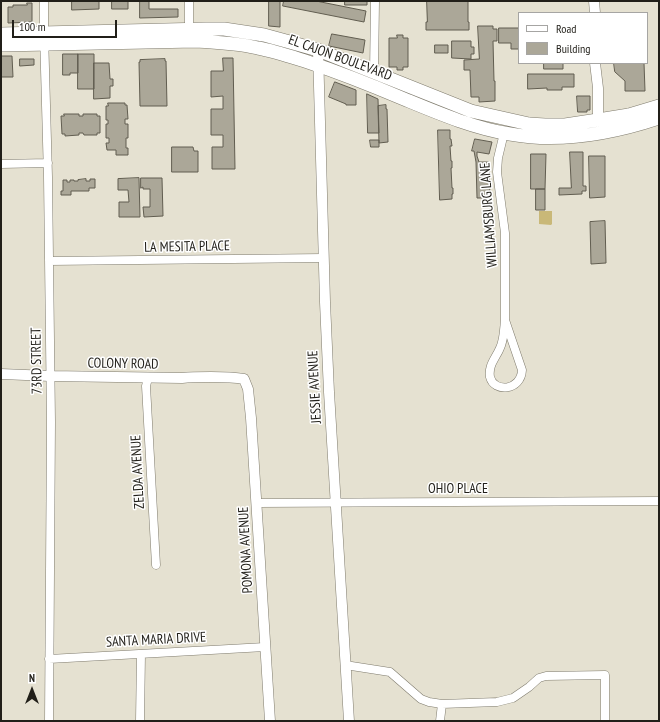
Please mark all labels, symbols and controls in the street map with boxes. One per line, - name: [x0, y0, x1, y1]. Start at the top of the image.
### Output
- scale bar: [14, 12, 119, 38]
- legend: [518, 12, 648, 64]
- text: 100 m: [19, 19, 46, 34]
- text: Road: [556, 21, 576, 36]
- street label: EL CAJON BOULEVARD: [286, 31, 394, 85]
- text: Building: [556, 41, 591, 56]
- street label: WILLIAMSBURG LANE: [477, 162, 501, 268]
- street label: LA MESITA PLACE: [144, 238, 230, 256]
- street label: 73RD STREET: [28, 327, 46, 395]
- street label: JESSIE AVENUE: [305, 350, 325, 424]
- street label: COLONY ROAD: [87, 355, 159, 373]
- street label: ZELDA AVENUE: [128, 435, 148, 509]
- street label: OHIO PLACE: [428, 481, 488, 497]
- street label: POMONA AVENUE: [235, 506, 257, 594]
- street label: SANTA MARIA DRIVE: [106, 629, 206, 651]
- north arrow: [12, 670, 52, 710]
- text: N: [29, 671, 35, 685]

